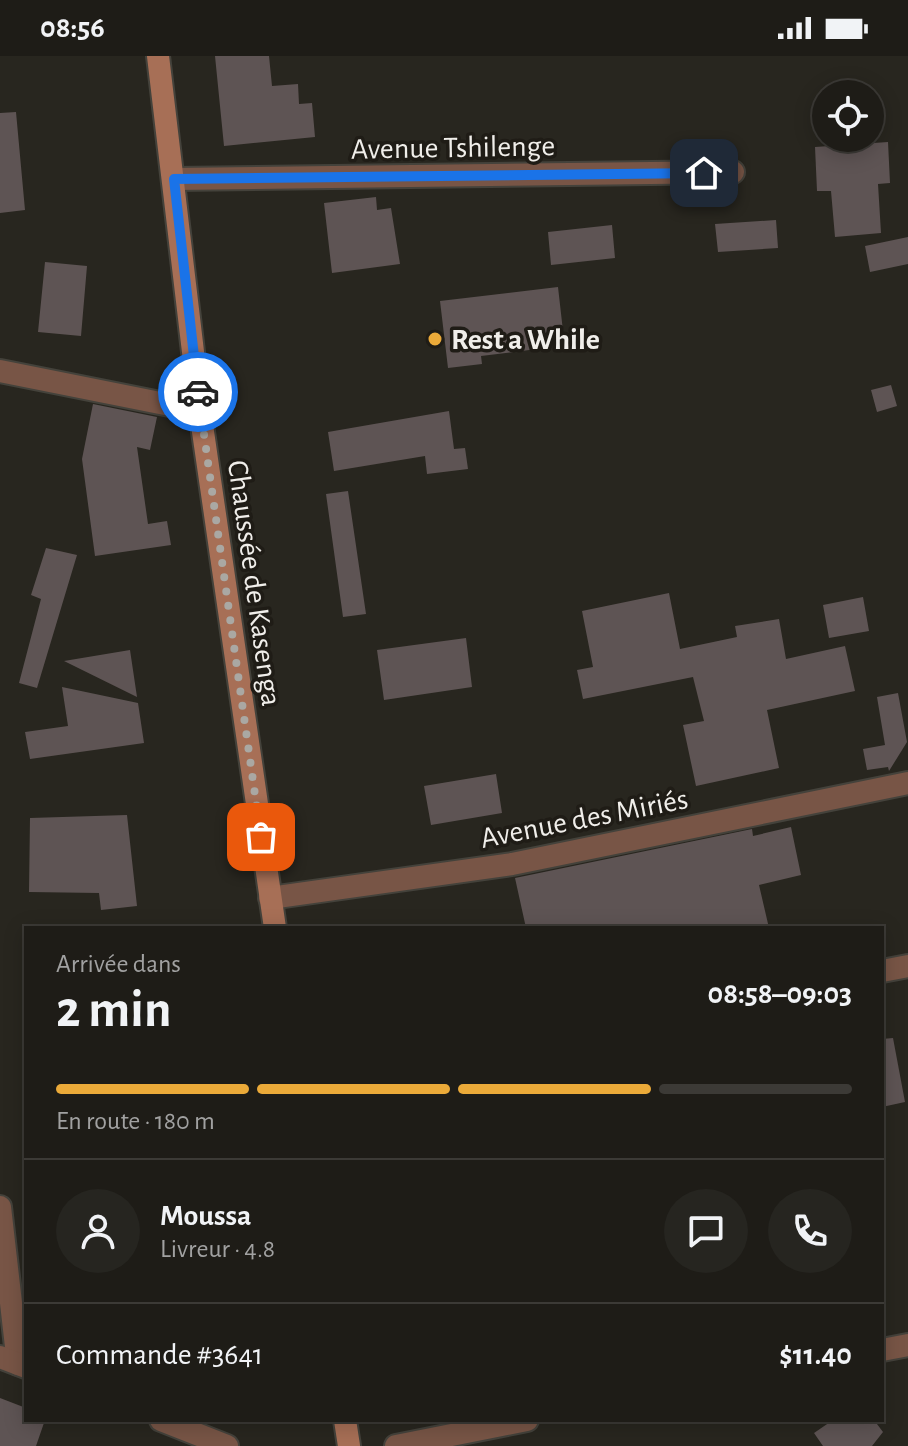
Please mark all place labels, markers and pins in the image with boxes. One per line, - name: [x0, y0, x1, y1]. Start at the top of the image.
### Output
- pin: [670, 139, 738, 207]
- place label: Rest a While: [451, 325, 600, 355]
- marker: Rest a While: [426, 330, 444, 348]
- pin: [227, 803, 295, 871]

